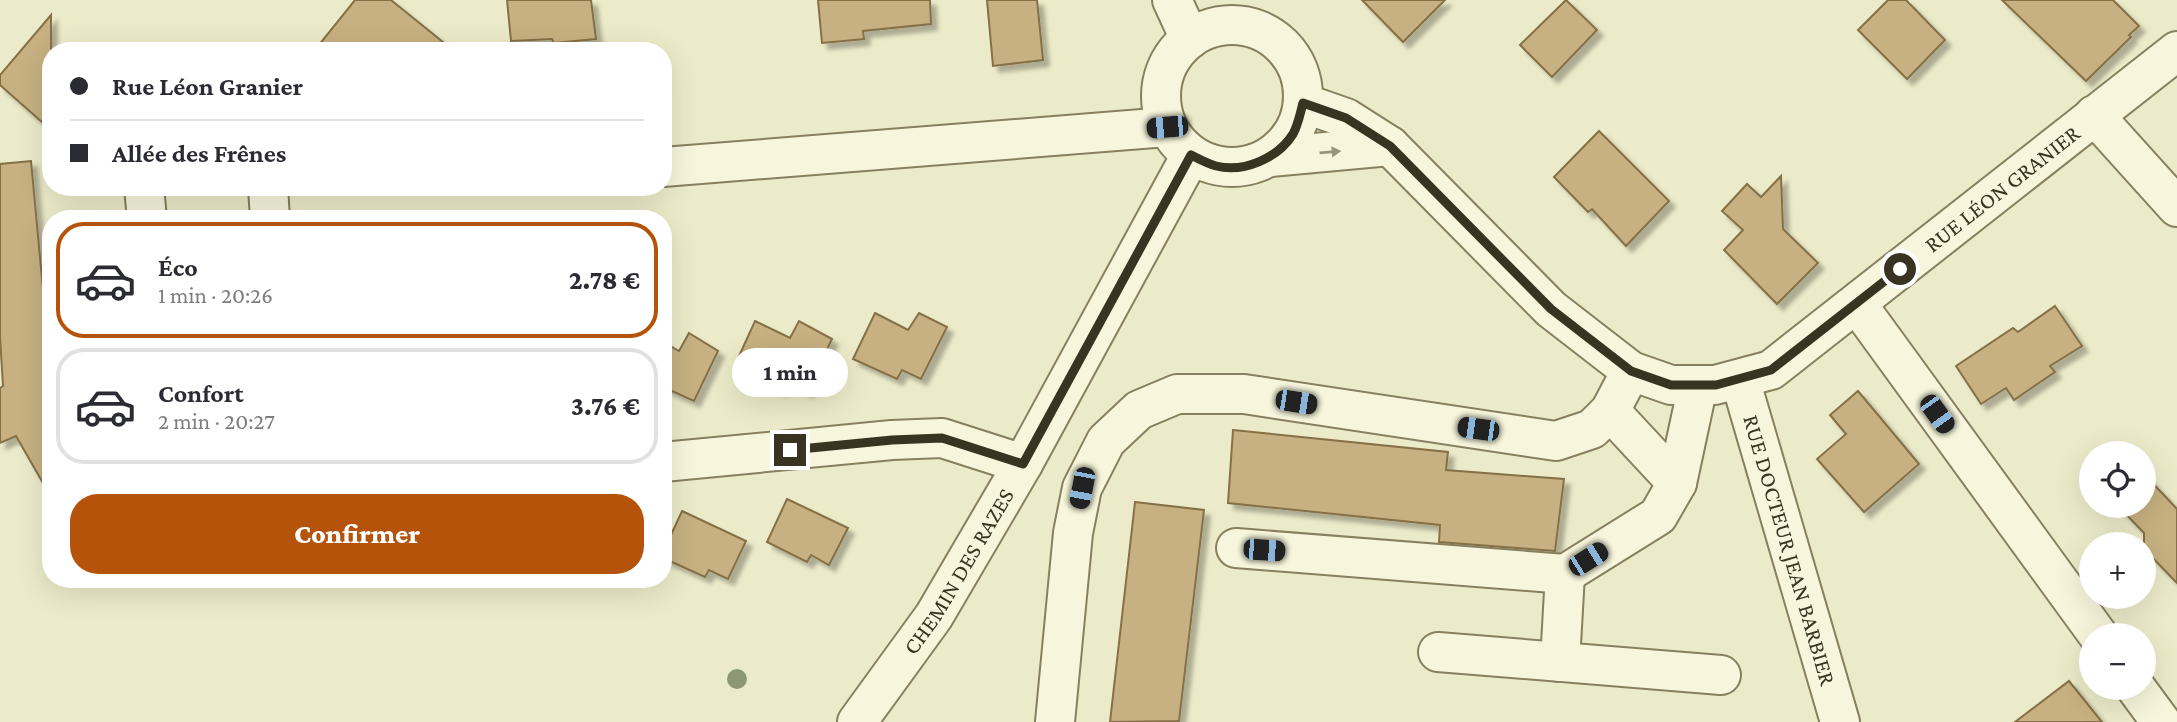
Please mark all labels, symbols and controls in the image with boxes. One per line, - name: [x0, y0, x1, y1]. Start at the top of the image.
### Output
- text: Rue Léon Granier: [112, 72, 303, 101]
- car: [1146, 115, 1189, 139]
- street label: RUE LÉON GRANIER: [1919, 120, 2085, 257]
- text: Allée des Frênes: [112, 139, 286, 168]
- one-way arrow: [1319, 146, 1341, 157]
- icon: car: [74, 249, 137, 312]
- text: Éco: [158, 253, 198, 282]
- route start: [1884, 253, 1916, 285]
- text: 2.78 €: [569, 266, 640, 295]
- text: 1 min · 20:26: [158, 282, 273, 308]
- callout: 1 min: [732, 349, 848, 398]
- text: 1 min: [763, 359, 817, 385]
- icon: car: [74, 375, 137, 438]
- text: Confort: [158, 379, 244, 408]
- car: [1274, 388, 1319, 416]
- car: [1917, 391, 1958, 437]
- text: 3.76 €: [571, 392, 640, 421]
- text: 2 min · 20:27: [158, 408, 275, 434]
- street label: RUE DOCTEUR JEAN BARBIER: [1738, 412, 1842, 688]
- car: [1456, 416, 1501, 442]
- route end: [774, 434, 806, 466]
- map controls: [2079, 441, 2156, 700]
- button: locate: [2079, 441, 2156, 518]
- car: [1068, 465, 1097, 511]
- street label: CHEMIN DES RAZES: [898, 483, 1019, 659]
- button: Confirmer: [70, 494, 644, 574]
- button: +: [2079, 532, 2156, 609]
- car: [1243, 538, 1286, 562]
- car: [1565, 539, 1612, 579]
- button: −: [2079, 623, 2156, 700]

